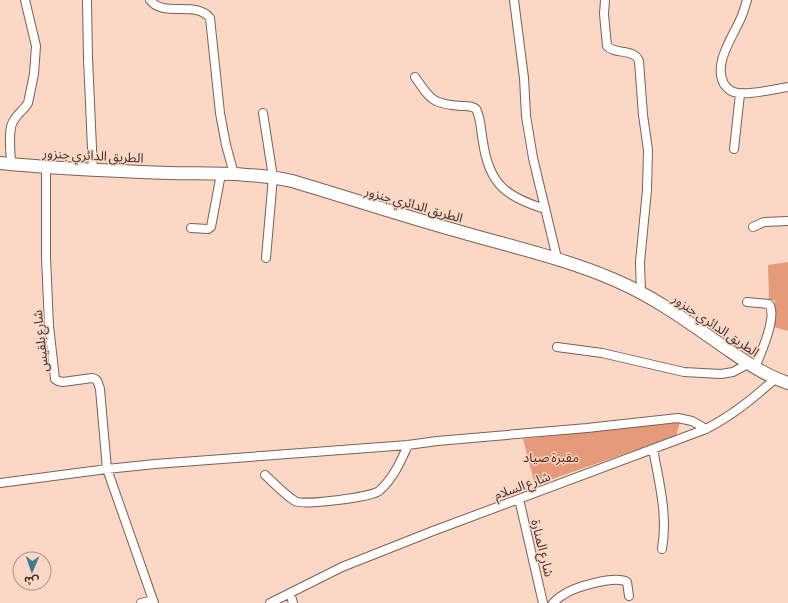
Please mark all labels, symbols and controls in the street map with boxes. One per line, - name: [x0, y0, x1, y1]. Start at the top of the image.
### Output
- street label: الطريق الدائري جنزور: [41, 145, 144, 169]
- street label: الطريق الدائري جنزور: [361, 183, 465, 229]
- street label: الطريق الدائري جنزور: [667, 290, 762, 362]
- street label: شارع بلقيس: [30, 309, 54, 373]
- park label: مقبرة صياد: [523, 450, 579, 465]
- street label: شارع السلام: [492, 468, 553, 505]
- street label: شارع المنارة: [525, 518, 557, 579]
- north arrow: [12, 551, 52, 591]
- text: ش: [24, 574, 39, 587]

